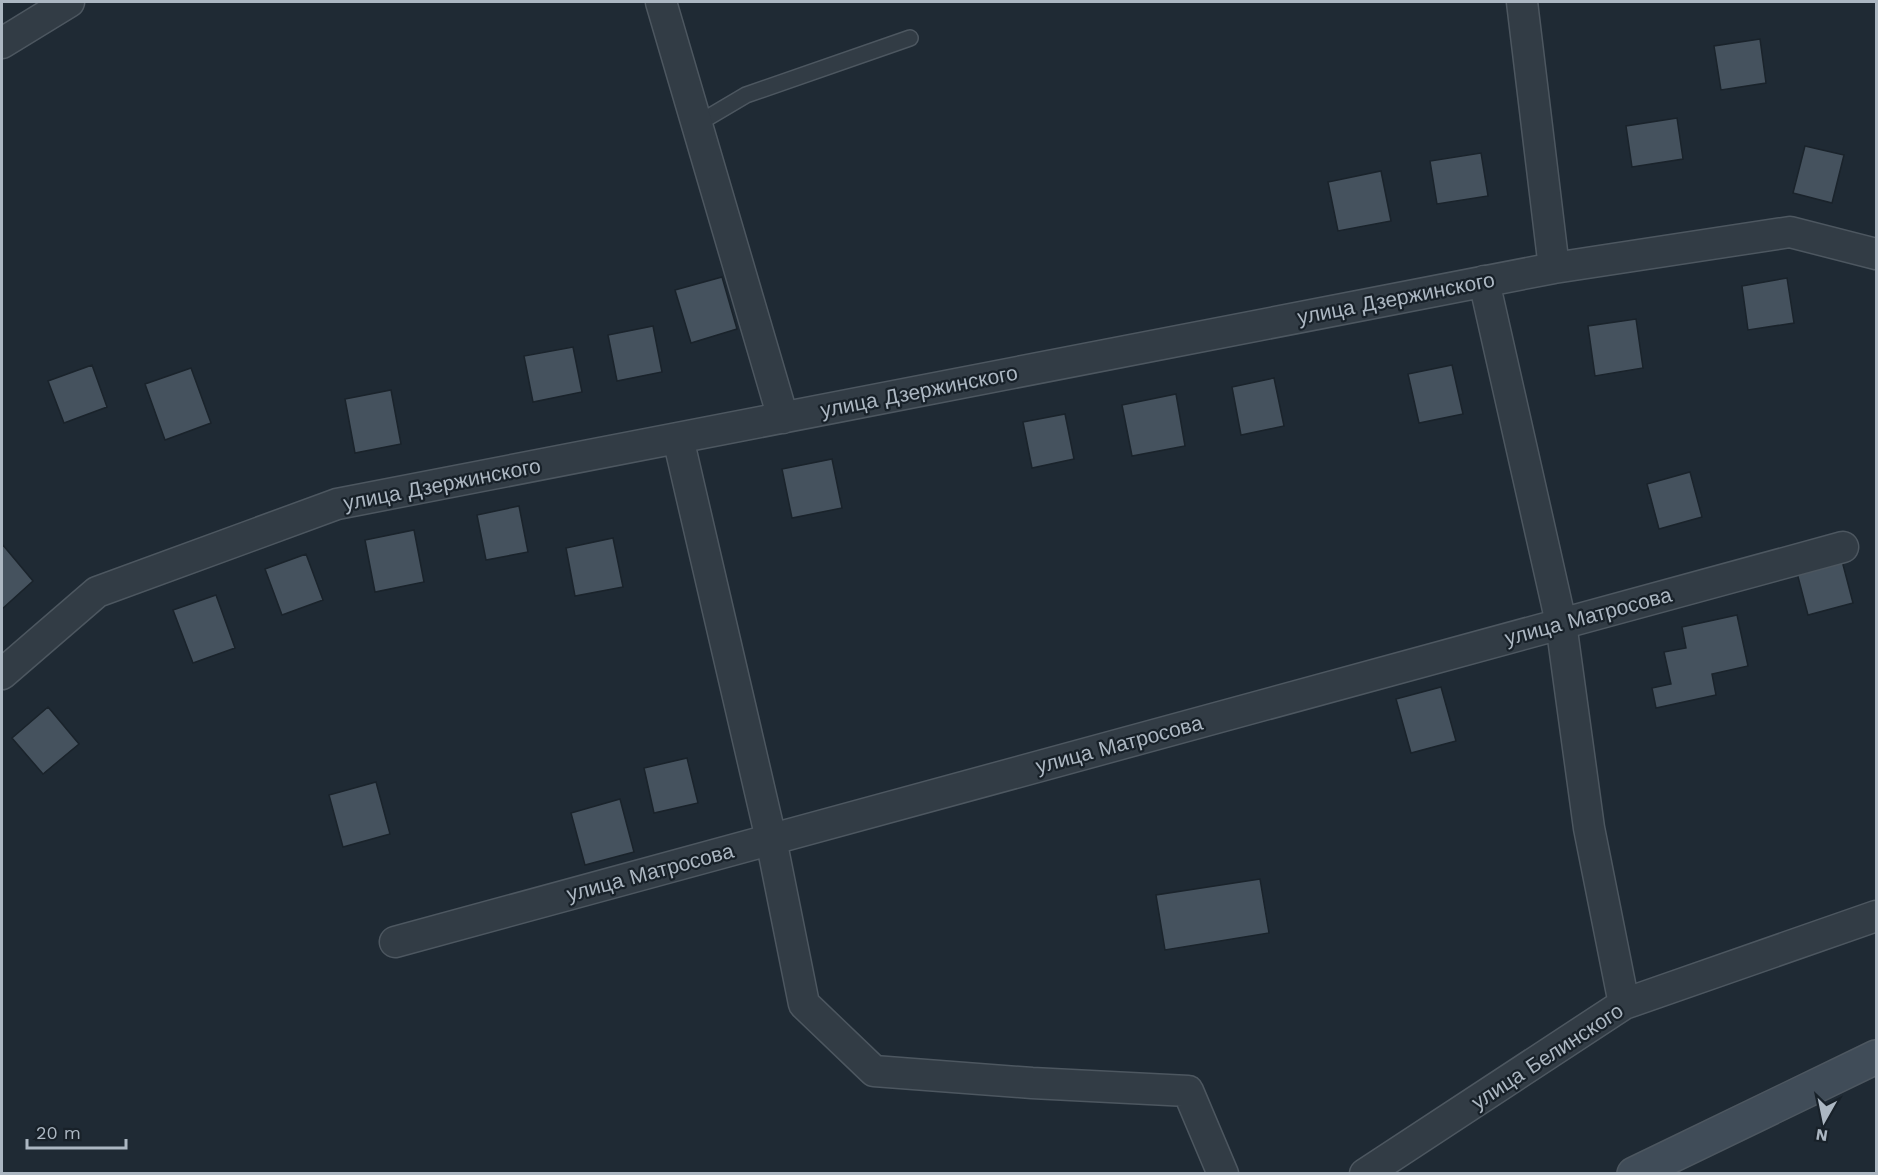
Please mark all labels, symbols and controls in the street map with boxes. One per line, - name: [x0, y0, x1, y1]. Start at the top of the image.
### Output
- street label: улица Дзержинского: [1295, 267, 1497, 329]
- street label: улица Дзержинского: [818, 360, 1020, 422]
- street label: улица Дзержинского: [341, 453, 543, 515]
- street label: улица Матросова: [1502, 582, 1675, 650]
- street label: улица Матросова: [1033, 710, 1206, 778]
- street label: улица Матросова: [564, 838, 737, 906]
- street label: улица Белинского: [1467, 998, 1627, 1114]
- north arrow: [1794, 1091, 1854, 1151]
- scale bar: [27, 1112, 126, 1150]
- text: 20 m: [36, 1122, 81, 1143]
- text: N: [1814, 1125, 1829, 1146]

